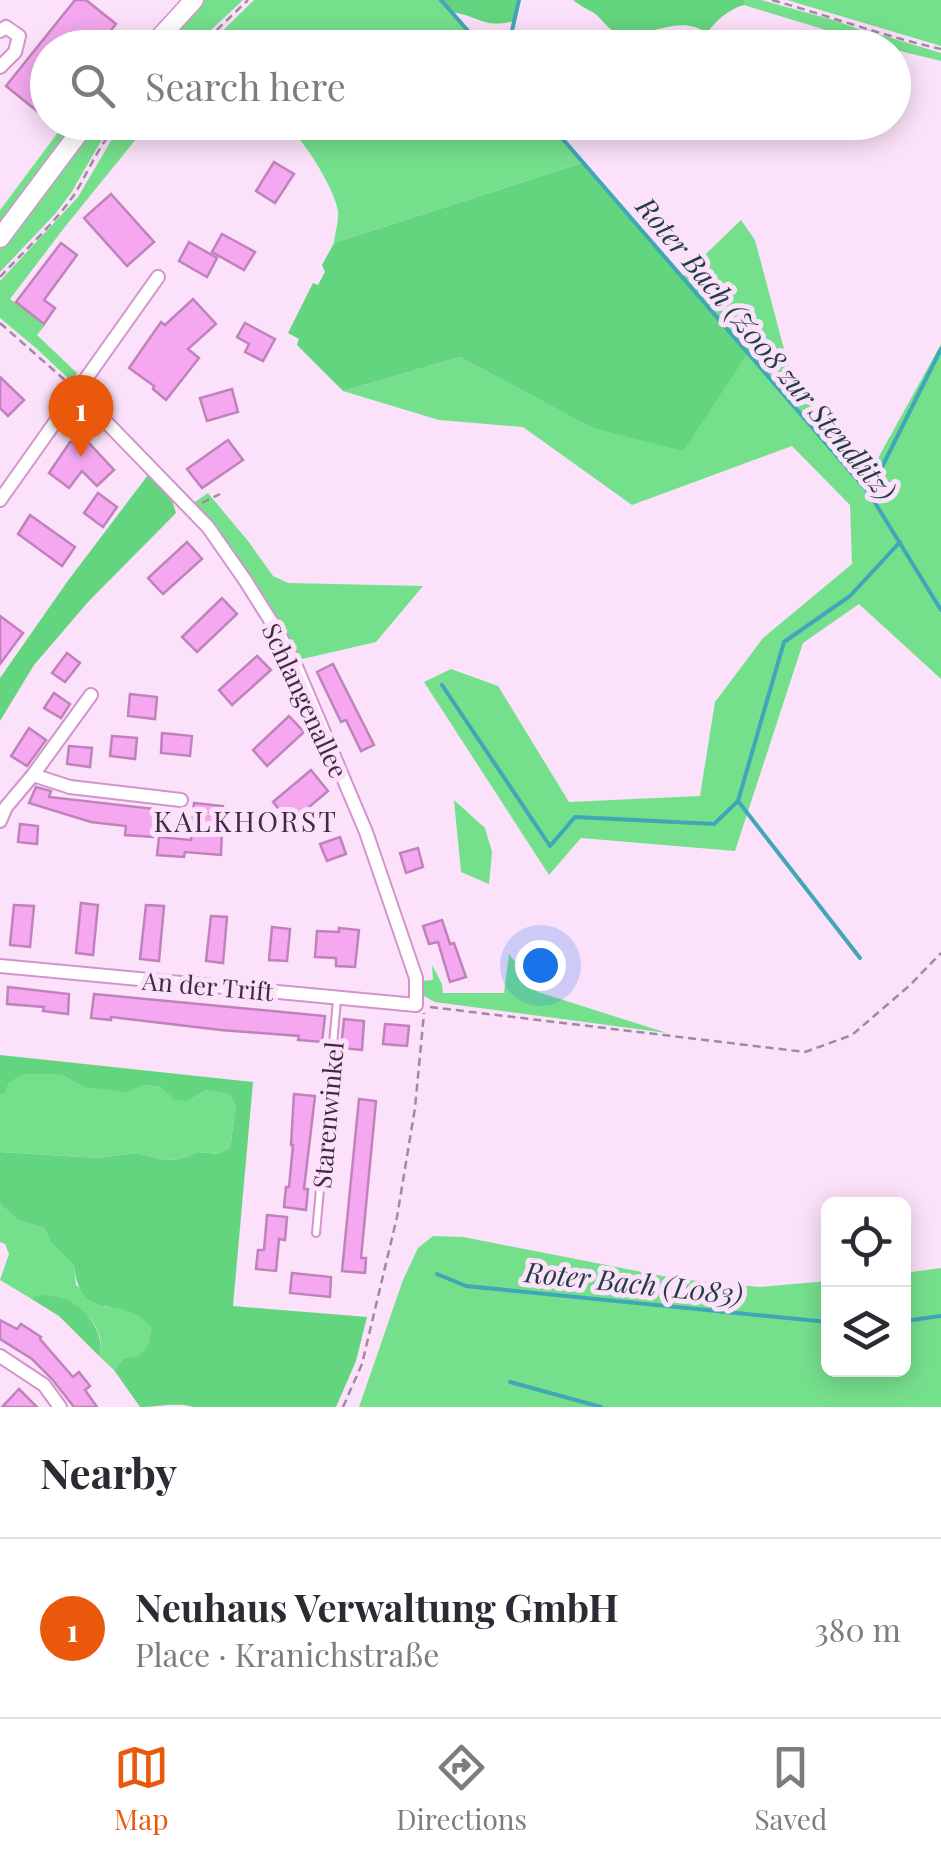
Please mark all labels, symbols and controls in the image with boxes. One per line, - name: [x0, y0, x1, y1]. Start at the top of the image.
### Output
- search box: [30, 30, 911, 140]
- icon: search: [65, 58, 120, 113]
- text: Search here: [145, 60, 346, 111]
- water label: Roter Bach (Z008 zur Stendlitz): [628, 188, 905, 508]
- pin: 1: [48, 374, 114, 457]
- street label: Schlangenallee: [256, 617, 356, 783]
- district label: KALKHORST: [154, 802, 338, 839]
- your location: [515, 940, 566, 991]
- street label: An der Trift: [140, 963, 276, 1007]
- street label: Starenwinkel: [304, 1040, 350, 1190]
- map controls: [821, 1197, 911, 1377]
- button: locate: [821, 1197, 911, 1287]
- water label: Roter Bach (L083): [522, 1252, 745, 1312]
- button: layers: [821, 1287, 911, 1377]
- text: Nearby: [40, 1444, 177, 1500]
- text: Neuhaus Verwaltung GmbH: [135, 1581, 619, 1632]
- text: 1: [66, 1607, 79, 1650]
- text: 380 m: [814, 1607, 901, 1650]
- text: Place · Kranichstraße: [135, 1632, 439, 1675]
- tab: Map: [114, 1740, 169, 1837]
- tab: Directions: [396, 1740, 527, 1837]
- tab: Saved: [754, 1740, 827, 1837]

